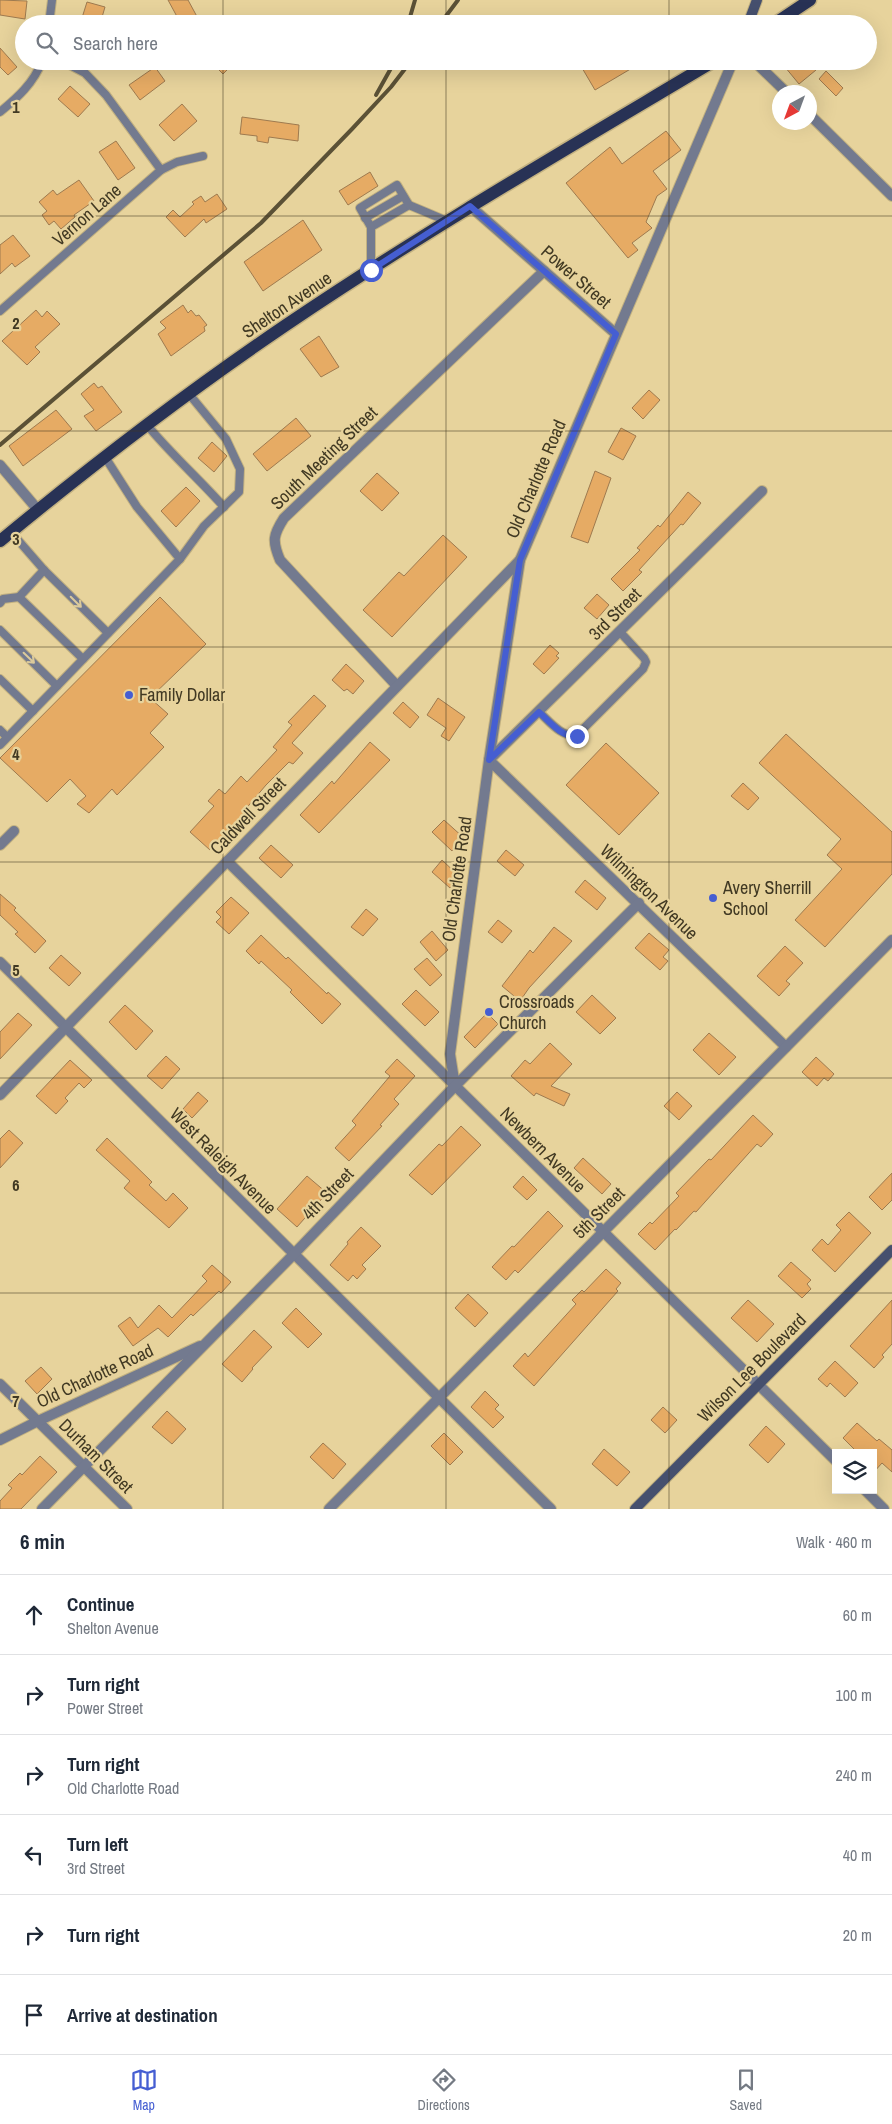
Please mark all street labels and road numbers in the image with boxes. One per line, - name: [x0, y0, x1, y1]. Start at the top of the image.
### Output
- street label: Vernon Lane: [47, 178, 126, 252]
- street label: Power Street: [536, 239, 617, 314]
- street label: Shelton Avenue: [237, 265, 336, 344]
- street label: South Meeting Street: [265, 400, 383, 515]
- street label: Old Charlotte Road: [499, 416, 572, 542]
- street label: 3rd Street: [583, 582, 646, 645]
- street label: Caldwell Street: [204, 771, 291, 860]
- street label: Old Charlotte Road: [435, 815, 478, 943]
- street label: Wilmington Avenue: [595, 838, 704, 945]
- street label: Newbern Avenue: [495, 1101, 592, 1198]
- street label: West Raleigh Avenue: [165, 1102, 282, 1219]
- street label: 4th Street: [296, 1162, 359, 1225]
- street label: 5th Street: [567, 1181, 630, 1244]
- street label: Wilson Lee Boulevard: [692, 1308, 812, 1428]
- street label: Old Charlotte Road: [32, 1338, 157, 1414]
- street label: Durham Street: [54, 1413, 139, 1498]

